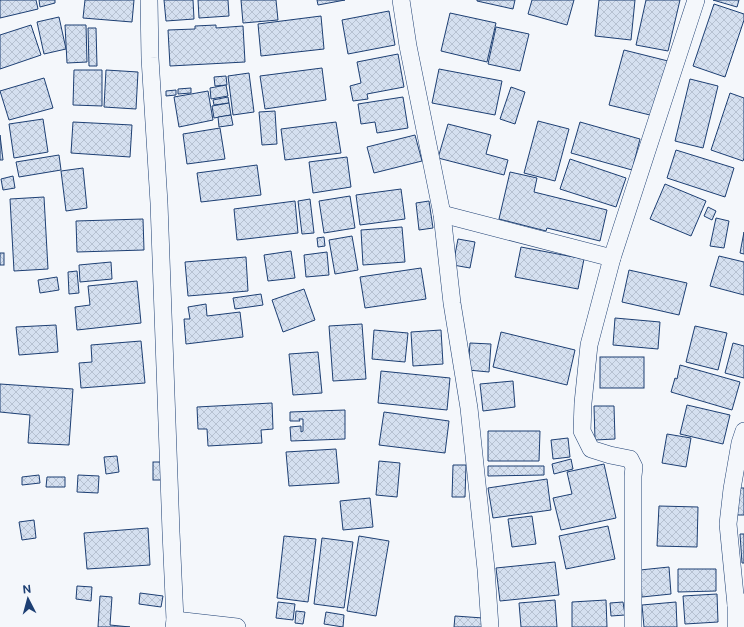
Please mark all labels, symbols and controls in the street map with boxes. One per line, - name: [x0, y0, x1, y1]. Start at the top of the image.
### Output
- north arrow: [8, 579, 48, 619]
- text: N: [22, 583, 32, 595]

